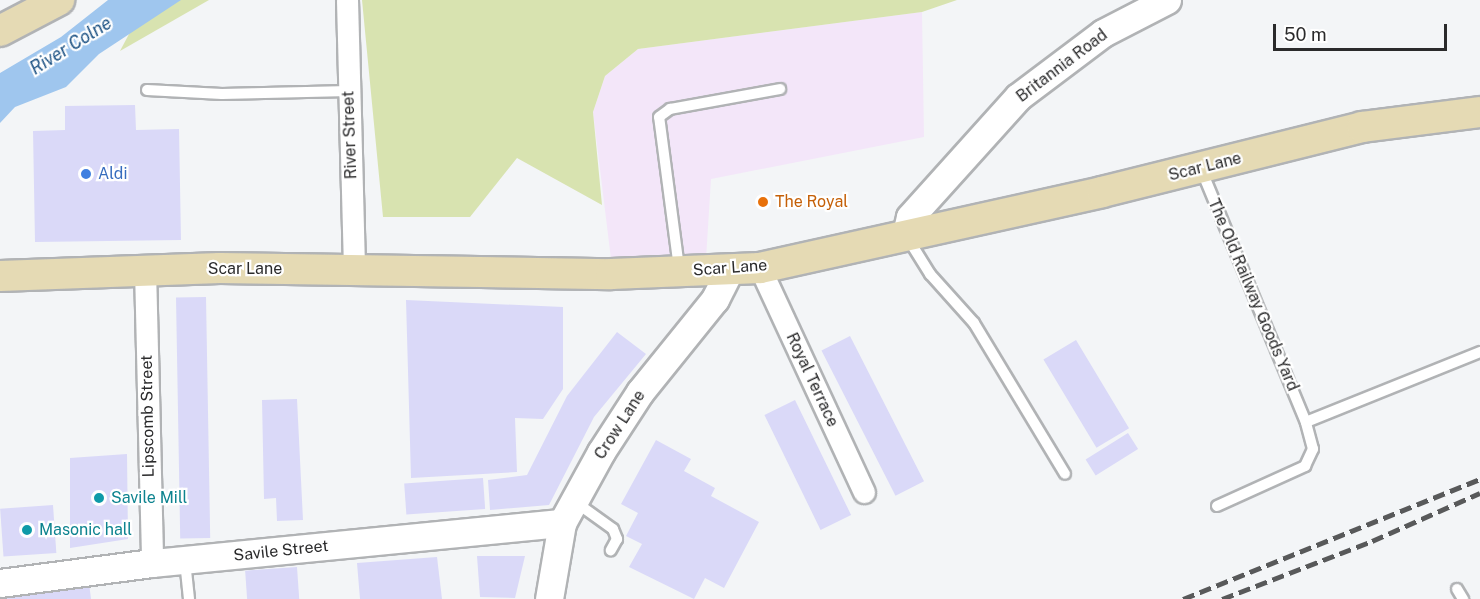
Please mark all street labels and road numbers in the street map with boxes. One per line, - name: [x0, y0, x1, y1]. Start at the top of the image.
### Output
- street label: Britannia Road: [1013, 26, 1111, 106]
- street label: River Street: [339, 90, 361, 180]
- street label: Scar Lane: [1167, 149, 1243, 185]
- street label: The Old Railway Goods Yard: [1204, 196, 1302, 394]
- street label: Scar Lane: [692, 256, 768, 280]
- street label: Scar Lane: [208, 259, 282, 279]
- street label: Royal Terrace: [782, 330, 842, 430]
- street label: Lipscomb Street: [137, 355, 159, 477]
- street label: Crow Lane: [591, 387, 649, 463]
- street label: Savile Street: [233, 536, 329, 566]

